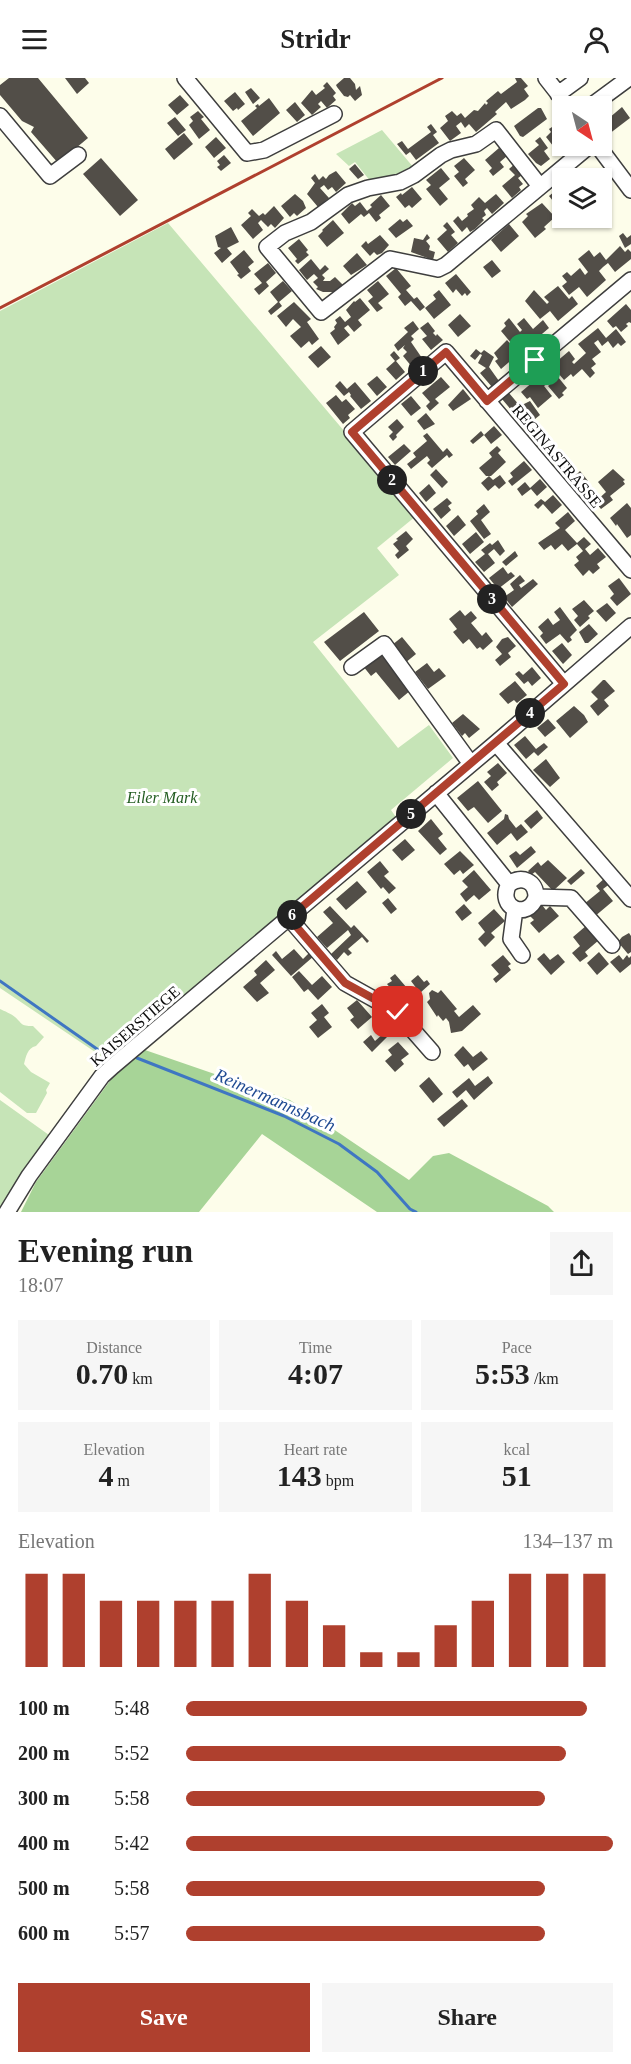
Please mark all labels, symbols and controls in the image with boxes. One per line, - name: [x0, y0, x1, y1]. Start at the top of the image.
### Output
- icon: menu: [18, 23, 51, 56]
- icon: person: [580, 23, 613, 56]
- text: Stridr: [280, 24, 351, 54]
- north arrow: [552, 96, 612, 156]
- map controls: [552, 96, 612, 228]
- button: layers: [552, 168, 612, 228]
- pin: [509, 334, 560, 385]
- icon: arrive: [518, 343, 551, 376]
- pin: 1: [408, 356, 438, 386]
- text: 1: [419, 362, 427, 379]
- street label: REGINASTRASSE: [509, 401, 605, 511]
- pin: 2: [377, 465, 407, 495]
- text: 2: [388, 471, 396, 488]
- pin: 3: [477, 584, 507, 614]
- text: 3: [488, 590, 496, 607]
- pin: 4: [515, 698, 545, 728]
- text: 4: [526, 704, 534, 721]
- park label: Eiler Mark: [126, 789, 198, 806]
- pin: 5: [396, 799, 426, 829]
- text: 5: [407, 805, 415, 822]
- pin: 6: [277, 900, 307, 930]
- text: 6: [288, 906, 296, 923]
- street label: KAISERSTIEGE: [87, 983, 183, 1069]
- pin: [372, 986, 423, 1037]
- icon: check: [381, 995, 414, 1028]
- water label: Reinermannsbach: [211, 1064, 338, 1136]
- button: share: [550, 1232, 613, 1295]
- text: Evening run: [18, 1233, 193, 1269]
- text: 18:07: [18, 1274, 64, 1296]
- text: Distance: [86, 1339, 142, 1356]
- text: Time: [299, 1339, 332, 1356]
- text: Pace: [502, 1339, 532, 1356]
- text: 0.70: [76, 1357, 128, 1390]
- text: 4:07: [288, 1357, 343, 1390]
- text: 5:53: [475, 1357, 530, 1390]
- text: km: [128, 1370, 153, 1387]
- text: /km: [530, 1370, 559, 1387]
- text: Elevation: [84, 1441, 145, 1458]
- text: Heart rate: [284, 1441, 347, 1458]
- text: kcal: [503, 1441, 530, 1458]
- text: 4: [98, 1459, 113, 1492]
- text: 143: [277, 1459, 322, 1492]
- text: 51: [502, 1459, 532, 1492]
- text: m: [113, 1472, 130, 1489]
- text: bpm: [322, 1472, 354, 1489]
- text: Elevation: [18, 1530, 95, 1552]
- text: 134–137 m: [522, 1530, 613, 1552]
- text: 100 m: [18, 1697, 70, 1719]
- text: 5:48: [114, 1697, 150, 1719]
- text: 200 m: [18, 1742, 70, 1764]
- text: 5:52: [114, 1742, 150, 1764]
- text: 300 m: [18, 1787, 70, 1809]
- text: 5:58: [114, 1787, 150, 1809]
- text: 400 m: [18, 1832, 70, 1854]
- text: 5:42: [114, 1832, 150, 1854]
- text: 500 m: [18, 1877, 70, 1899]
- text: 5:58: [114, 1877, 150, 1899]
- text: 600 m: [18, 1922, 70, 1944]
- text: 5:57: [114, 1922, 150, 1944]
- button: Save: [18, 1983, 310, 2052]
- button: Share: [322, 1983, 613, 2052]

